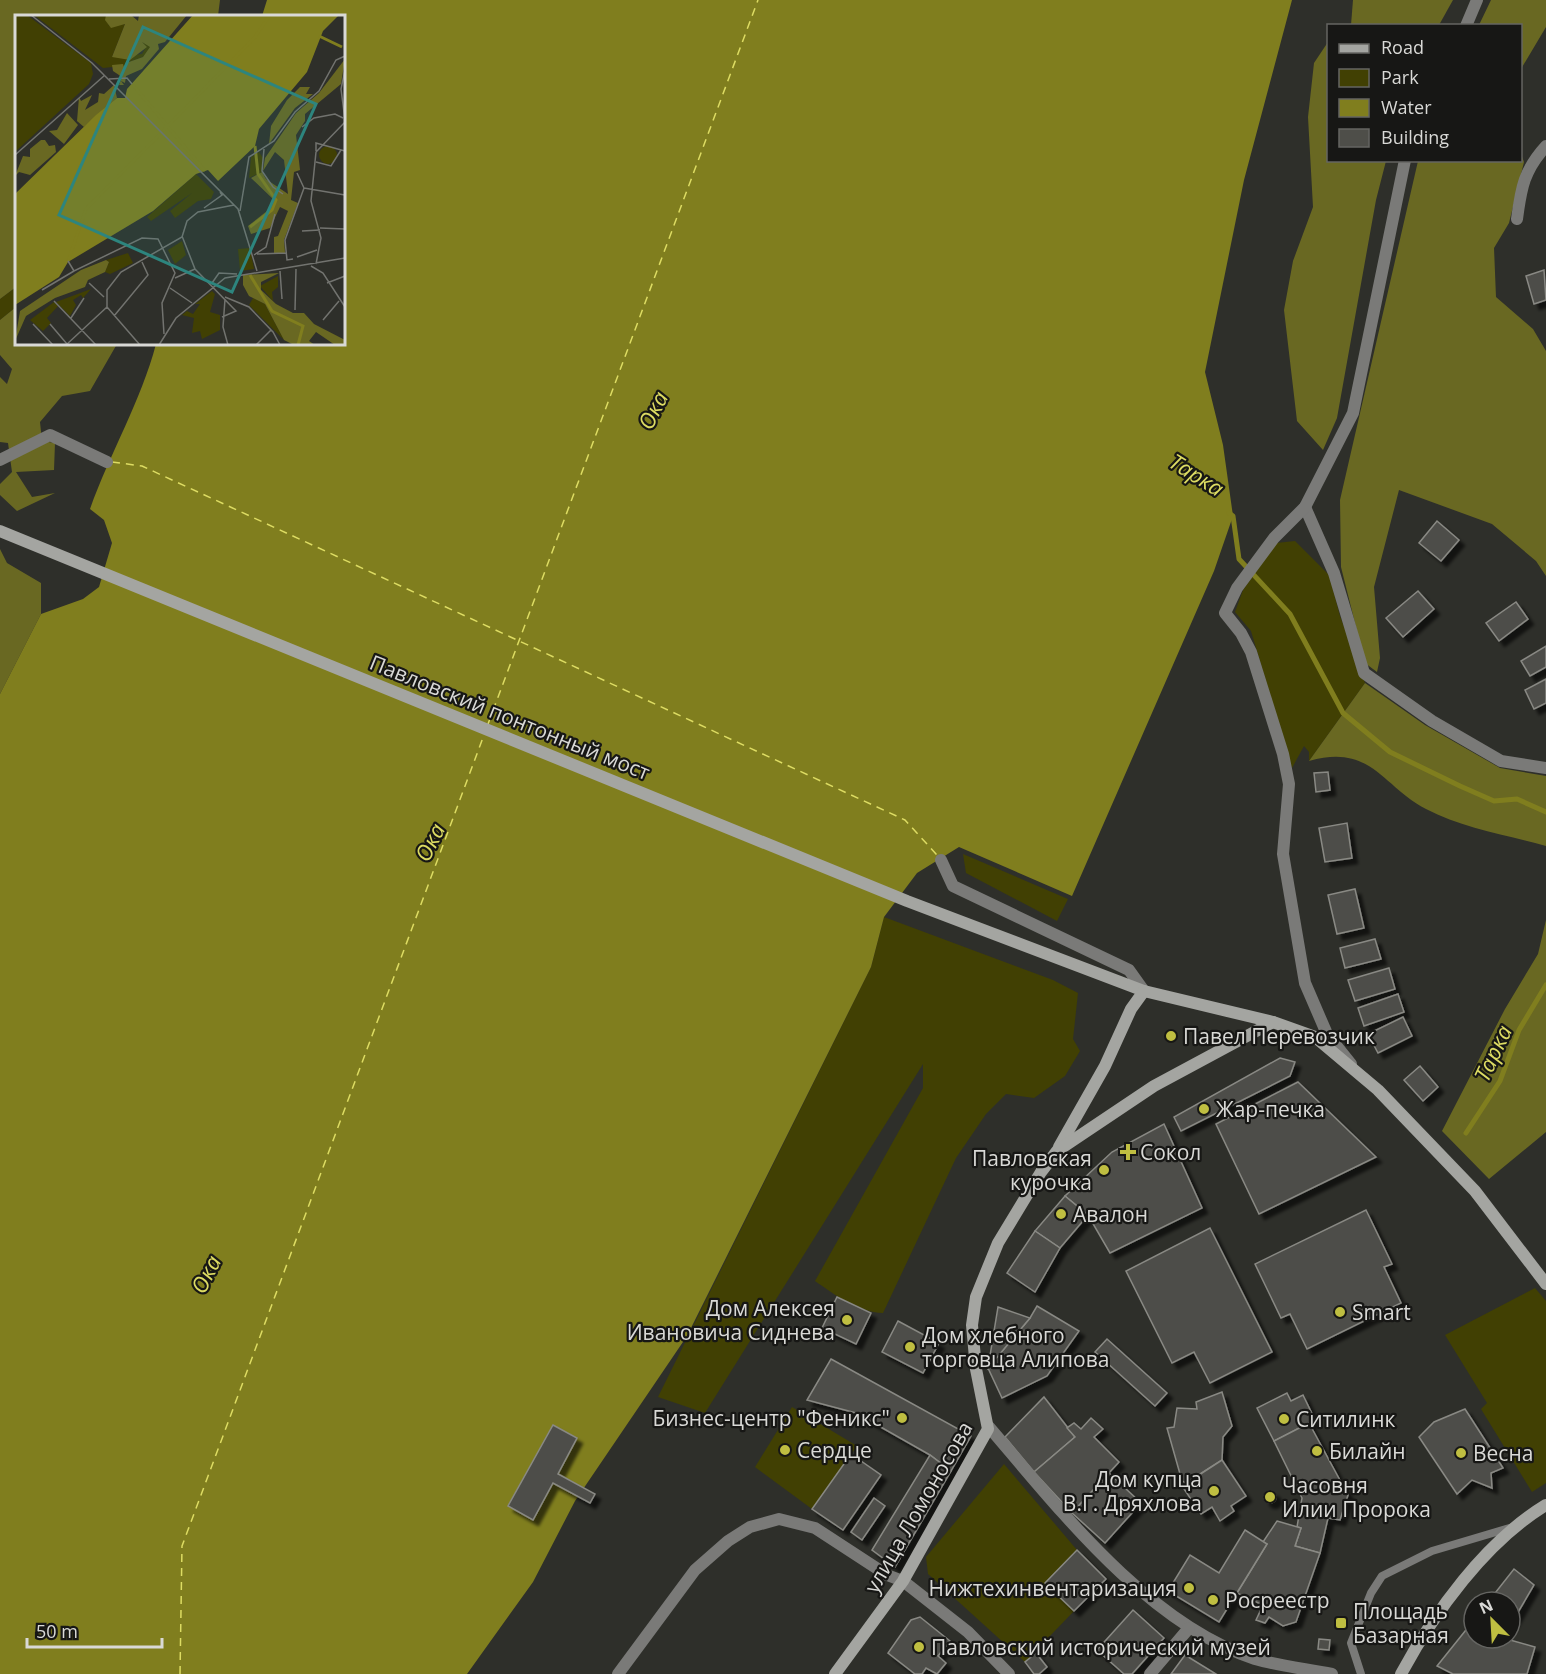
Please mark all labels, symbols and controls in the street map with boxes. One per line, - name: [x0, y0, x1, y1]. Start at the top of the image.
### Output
- inset map: [15, 15, 345, 345]
- legend: [1327, 24, 1522, 162]
- text: Road: [1381, 35, 1424, 59]
- text: Park: [1381, 65, 1419, 89]
- text: Water: [1381, 95, 1432, 119]
- text: Building: [1381, 125, 1449, 149]
- water label: Ока: [630, 386, 674, 434]
- water label: Тарка: [1164, 446, 1230, 502]
- street label: Павловский понтонный мост: [366, 648, 654, 786]
- water label: Ока: [407, 818, 451, 866]
- water label: Тарка: [1466, 1020, 1518, 1086]
- place label: Павел Перевозчик: [1183, 1022, 1375, 1050]
- marker: Павел Перевозчик: [1164, 1029, 1178, 1043]
- place label: Жар-печка: [1216, 1095, 1325, 1123]
- marker: Жар-печка: [1197, 1102, 1211, 1116]
- place label: Сокол: [1140, 1138, 1201, 1166]
- place label: Павловская курочка: [972, 1144, 1092, 1196]
- marker: Сокол: [1121, 1145, 1135, 1159]
- marker: Павловская курочка: [1097, 1163, 1111, 1177]
- place label: Авалон: [1073, 1200, 1148, 1228]
- marker: Авалон: [1054, 1207, 1068, 1221]
- water label: Ока: [183, 1250, 227, 1298]
- place label: Дом Алексея Ивановича Сиднева: [627, 1294, 835, 1346]
- place label: Smart: [1352, 1298, 1411, 1326]
- marker: Smart: [1333, 1305, 1347, 1319]
- marker: Дом Алексея Ивановича Сиднева: [840, 1313, 854, 1327]
- place label: Дом хлебного торговца Алипова: [922, 1321, 1109, 1373]
- marker: Дом хлебного торговца Алипова: [903, 1340, 917, 1354]
- place label: Бизнес-центр "Феникс": [653, 1404, 890, 1432]
- place label: Ситилинк: [1296, 1405, 1395, 1433]
- marker: Бизнес-центр "Феникс": [895, 1411, 909, 1425]
- marker: Ситилинк: [1277, 1412, 1291, 1426]
- street label: улица Ломоносова: [857, 1416, 979, 1598]
- place label: Сердце: [797, 1436, 872, 1464]
- place label: Билайн: [1329, 1437, 1406, 1465]
- place label: Весна: [1473, 1439, 1533, 1467]
- marker: Сердце: [778, 1443, 792, 1457]
- marker: Билайн: [1310, 1444, 1324, 1458]
- marker: Весна: [1454, 1446, 1468, 1460]
- place label: Дом купца В.Г. Дряхлова: [1063, 1465, 1202, 1517]
- place label: Часовня Илии Пророка: [1282, 1471, 1431, 1523]
- marker: Дом купца В.Г. Дряхлова: [1207, 1484, 1221, 1498]
- marker: Часовня Илии Пророка: [1263, 1490, 1277, 1504]
- place label: Нижтехинвентаризация: [929, 1574, 1177, 1602]
- marker: Нижтехинвентаризация: [1182, 1581, 1196, 1595]
- place label: Росреестр: [1225, 1586, 1330, 1614]
- north arrow: [1462, 1590, 1522, 1650]
- marker: Росреестр: [1206, 1593, 1220, 1607]
- text: N: [1475, 1594, 1496, 1619]
- place label: Площадь Базарная: [1353, 1597, 1449, 1649]
- scale bar: [27, 1611, 162, 1649]
- marker: Площадь Базарная: [1334, 1616, 1348, 1630]
- text: 50 m: [36, 1619, 78, 1643]
- place label: Павловский исторический музей: [931, 1633, 1271, 1661]
- marker: Павловский исторический музей: [912, 1640, 926, 1654]

